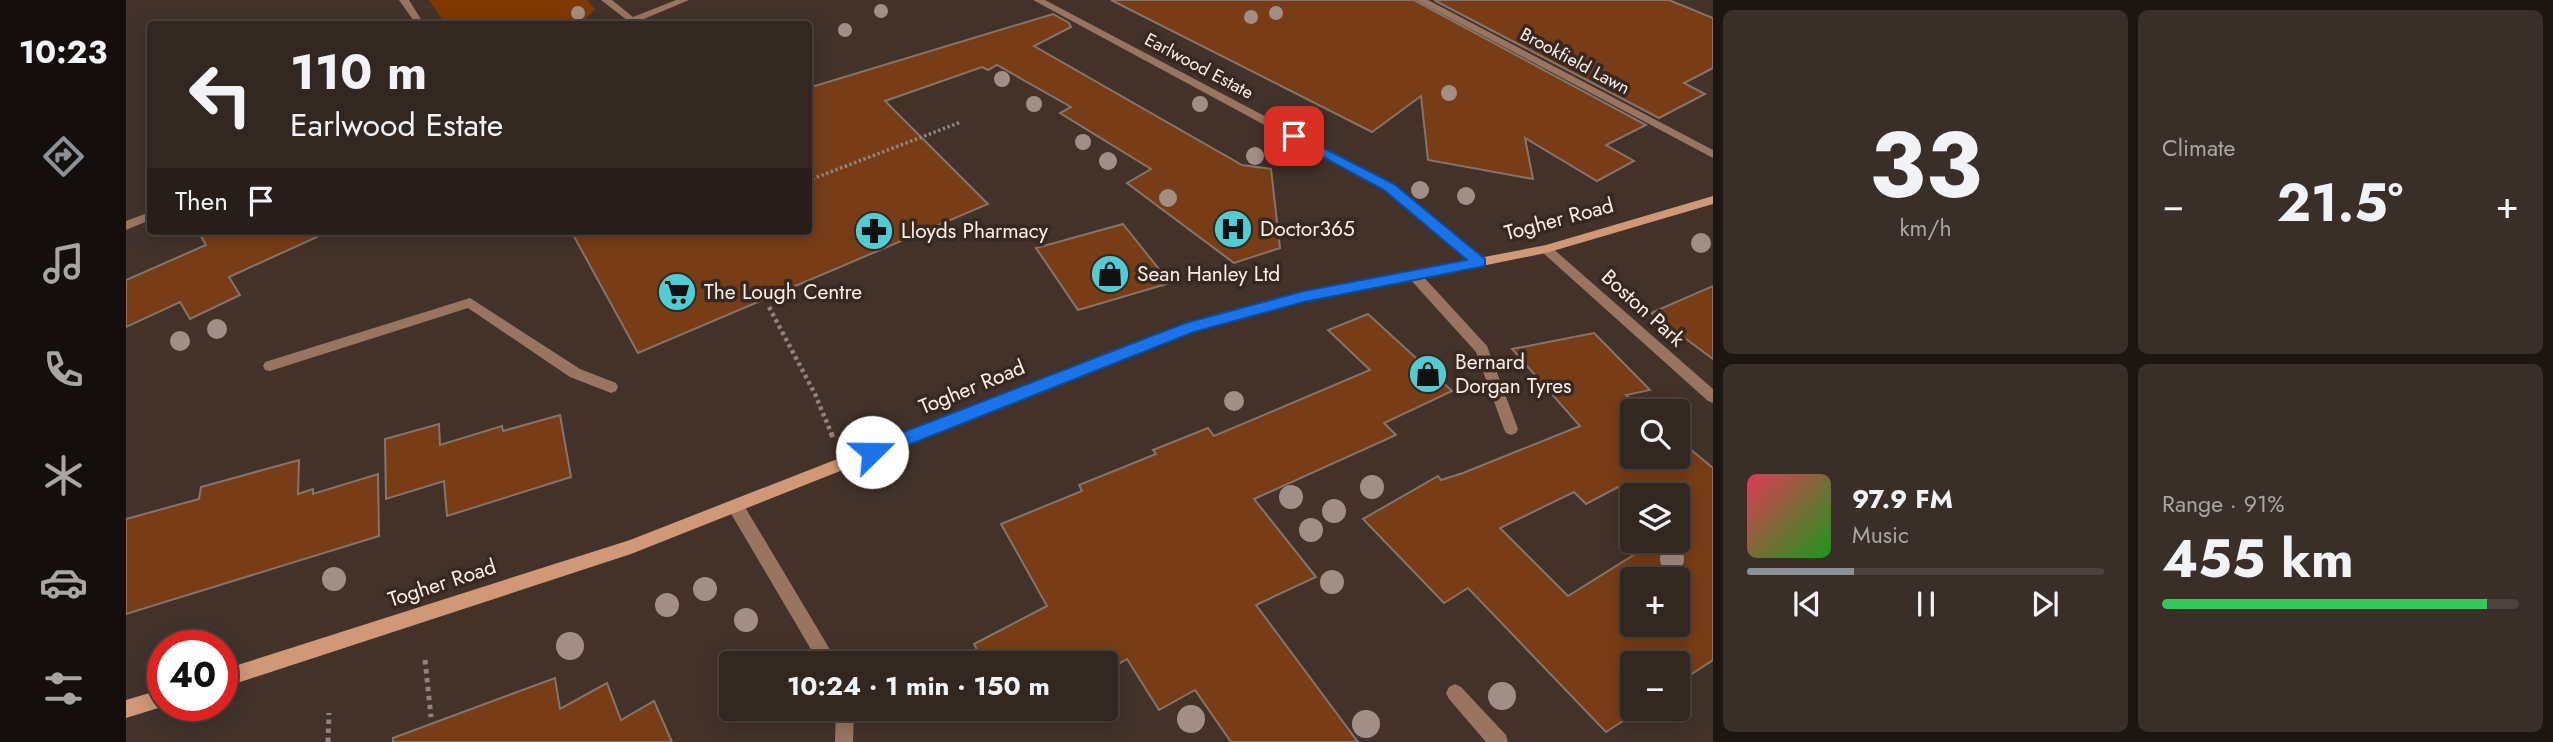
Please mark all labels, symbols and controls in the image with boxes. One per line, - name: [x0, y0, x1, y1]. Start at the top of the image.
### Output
- street label: Brookfield Lawn: [1516, 21, 1634, 101]
- street label: Earlwood Estate: [1140, 26, 1258, 106]
- text: 10:23: [19, 29, 107, 75]
- text: 110 m: [290, 37, 427, 107]
- icon: left: [175, 49, 266, 140]
- text: 33: [1869, 100, 1982, 231]
- text: Earlwood Estate: [290, 102, 503, 148]
- pin: [1264, 106, 1324, 166]
- icon: arrive: [1275, 117, 1313, 155]
- text: Climate: [2162, 131, 2235, 165]
- icon: directions: [39, 132, 88, 181]
- text: 21.5°: [2277, 165, 2403, 241]
- text: −: [2162, 177, 2184, 232]
- text: +: [2496, 177, 2519, 232]
- text: Then: [175, 182, 228, 220]
- icon: arrive: [242, 182, 280, 220]
- street label: Togher Road: [1501, 190, 1617, 248]
- hospital icon: Doctor365: [1212, 208, 1254, 250]
- pharmacy icon: Lloyds Pharmacy: [853, 210, 895, 252]
- text: km/h: [1900, 211, 1951, 245]
- place label: Doctor365: [1260, 214, 1355, 244]
- place label: Lloyds Pharmacy: [901, 216, 1049, 246]
- icon: music: [39, 239, 88, 288]
- shop icon: Sean Hanley Ltd: [1089, 253, 1131, 295]
- place label: Sean Hanley Ltd: [1137, 259, 1280, 289]
- street label: Boston Park: [1595, 262, 1692, 354]
- supermarket icon: The Lough Centre: [656, 271, 698, 313]
- place label: The Lough Centre: [704, 277, 862, 307]
- icon: phone: [39, 345, 88, 394]
- place label: Bernard Dorgan Tyres: [1455, 347, 1572, 401]
- street label: Togher Road: [915, 352, 1029, 422]
- shop icon: Bernard Dorgan Tyres: [1407, 353, 1449, 395]
- map controls: [1620, 399, 1690, 721]
- button: search: [1620, 399, 1690, 469]
- position arrow: [835, 415, 909, 489]
- icon: climate: [39, 451, 88, 500]
- text: 97.9 FM: [1852, 480, 1953, 518]
- button: layers: [1620, 483, 1690, 553]
- text: Range · 91%: [2162, 487, 2285, 521]
- text: Music: [1852, 518, 1909, 552]
- text: 455 km: [2162, 521, 2354, 597]
- street label: Togher Road: [384, 551, 500, 615]
- icon: car: [39, 558, 88, 607]
- button: +: [1620, 567, 1690, 637]
- icon: previous: [1788, 585, 1826, 623]
- icon: pause: [1907, 585, 1945, 623]
- icon: next: [2026, 585, 2064, 623]
- speed limit sign: 40: [147, 630, 238, 721]
- button: −: [1620, 651, 1690, 721]
- icon: filters: [39, 664, 88, 713]
- text: 10:24 · 1 min · 150 m: [787, 667, 1050, 705]

